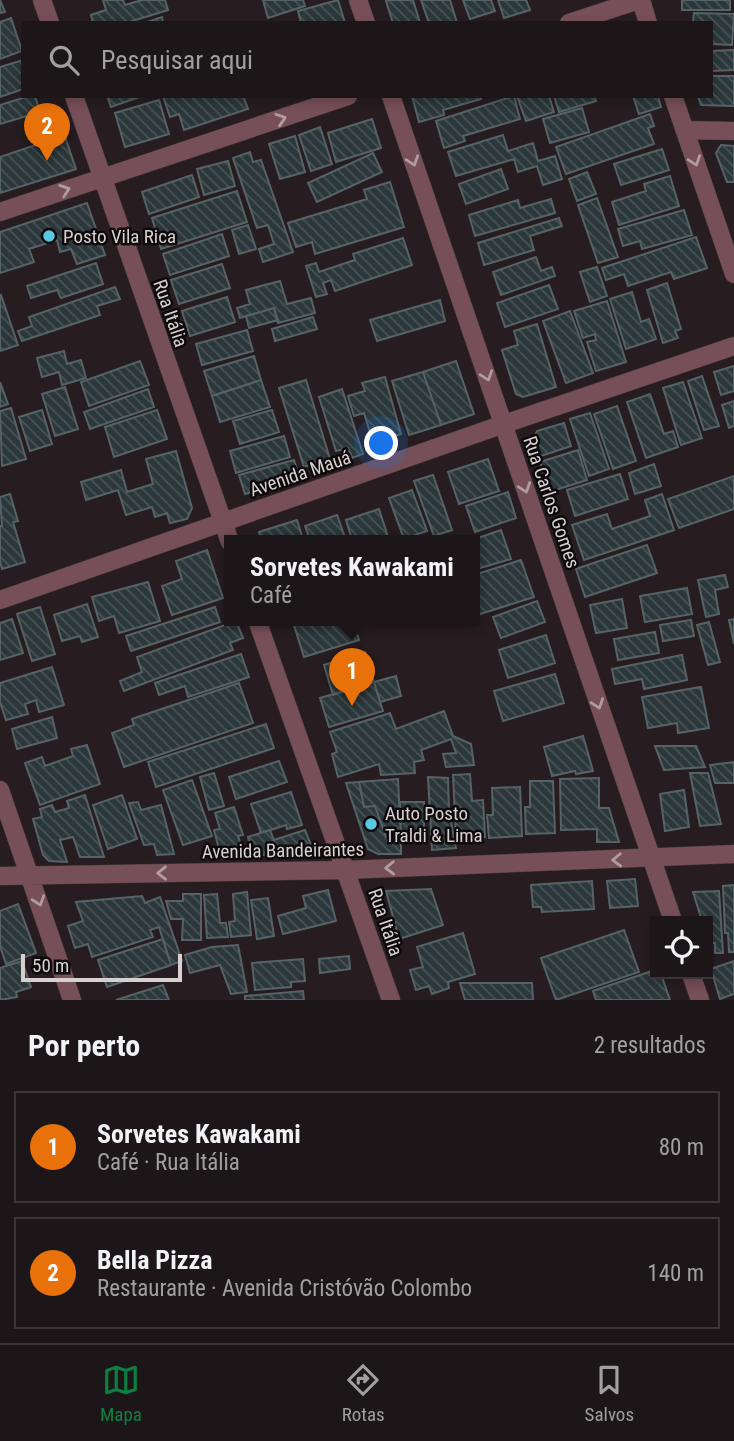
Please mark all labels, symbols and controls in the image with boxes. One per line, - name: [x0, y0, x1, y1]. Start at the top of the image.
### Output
- search box: [21, 21, 713, 98]
- icon: search: [45, 41, 83, 79]
- text: Pesquisar aqui: [101, 45, 253, 75]
- pin: 2: [24, 103, 70, 161]
- one-way arrow: [274, 113, 286, 127]
- one-way arrow: [405, 154, 419, 166]
- one-way arrow: [687, 154, 701, 166]
- one-way arrow: [58, 184, 70, 198]
- place label: Posto Vila Rica: [63, 225, 176, 248]
- marker: Posto Vila Rica: [41, 228, 57, 244]
- street label: Rua Itália: [148, 276, 193, 350]
- one-way arrow: [479, 369, 493, 381]
- your location: [364, 426, 398, 460]
- street label: Rua Carlos Gomes: [518, 433, 585, 571]
- street label: Avenida Mauá: [246, 445, 354, 502]
- one-way arrow: [517, 482, 531, 494]
- popup: [224, 535, 480, 626]
- text: Sorvetes Kawakami: [250, 552, 454, 582]
- text: Café: [250, 582, 292, 609]
- pin: 1: [329, 648, 375, 706]
- one-way arrow: [590, 697, 604, 709]
- place label: Auto Posto Traldi & Lima: [385, 802, 483, 847]
- marker: Auto Posto Traldi & Lima: [363, 816, 379, 832]
- street label: Avenida Bandeirantes: [202, 838, 364, 863]
- one-way arrow: [611, 852, 622, 867]
- one-way arrow: [384, 861, 395, 876]
- one-way arrow: [156, 865, 167, 881]
- street label: Rua Itália: [363, 885, 408, 959]
- one-way arrow: [31, 895, 45, 907]
- map controls: [650, 916, 713, 979]
- button: locate: [650, 916, 713, 979]
- scale bar: [21, 951, 182, 983]
- text: 50 m: [32, 954, 69, 977]
- text: Por perto: [28, 1028, 140, 1063]
- text: 2 resultados: [594, 1032, 706, 1059]
- text: Sorvetes Kawakami: [97, 1119, 301, 1149]
- text: 1: [47, 1134, 59, 1161]
- text: 80 m: [659, 1134, 704, 1161]
- text: Café · Rua Itália: [97, 1149, 240, 1176]
- text: Bella Pizza: [97, 1245, 212, 1275]
- text: 2: [47, 1260, 59, 1287]
- text: 140 m: [647, 1260, 704, 1287]
- text: Restaurante · Avenida Cristóvão Colombo: [97, 1275, 472, 1302]
- tab: Mapa: [100, 1361, 142, 1426]
- tab: Rotas: [342, 1361, 385, 1426]
- tab: Salvos: [585, 1361, 634, 1426]

